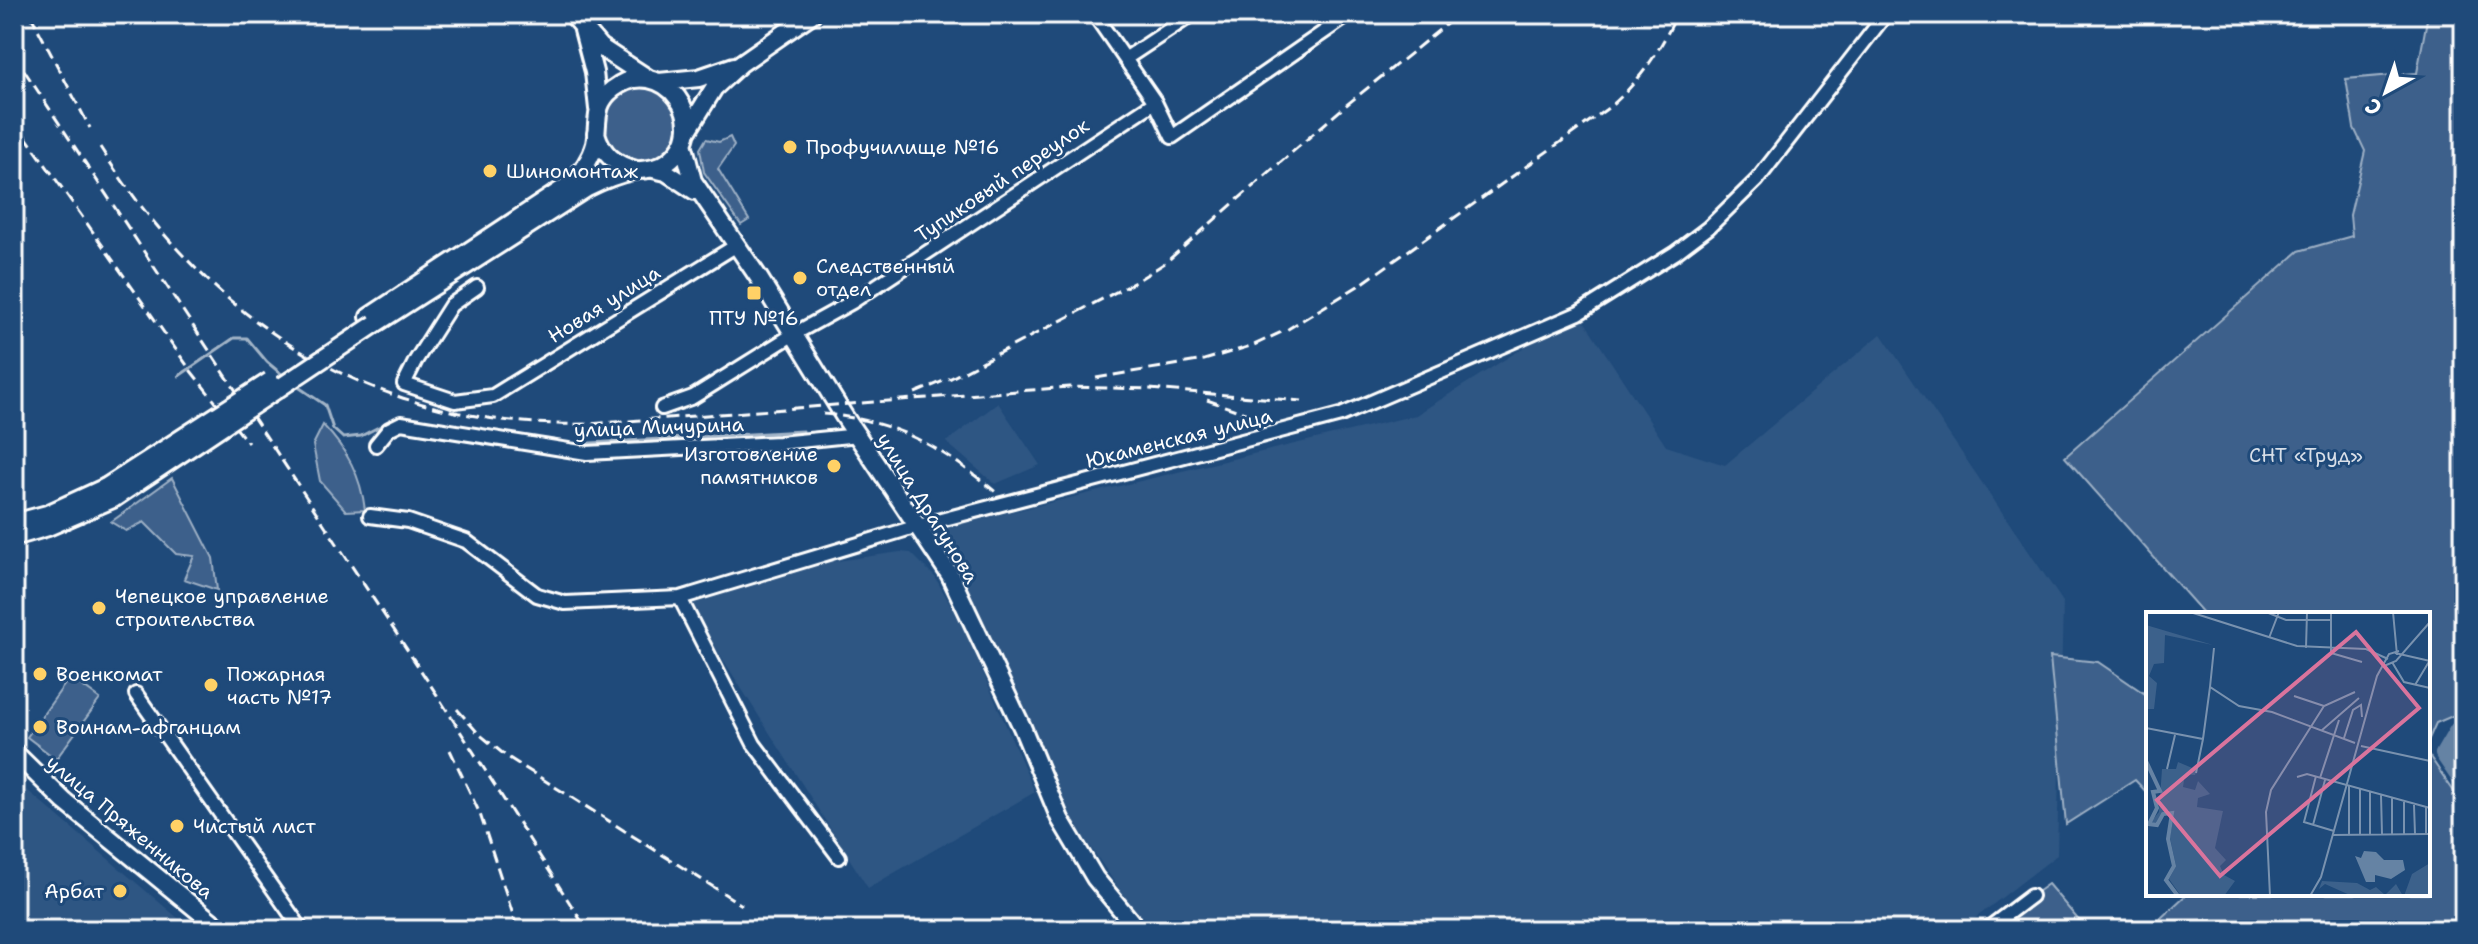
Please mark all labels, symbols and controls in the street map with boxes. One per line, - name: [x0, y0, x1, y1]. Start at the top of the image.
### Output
- north arrow: [2346, 52, 2426, 132]
- text: С: [2359, 91, 2388, 122]
- street label: Тупиковый переулок: [910, 112, 1094, 248]
- place label: Профучилище №16: [806, 134, 999, 160]
- marker: Профучилище №16: [781, 138, 799, 156]
- place label: Шиномонтаж: [506, 158, 638, 184]
- marker: Шиномонтаж: [481, 162, 499, 180]
- place label: Следственный отдел: [816, 253, 955, 302]
- street label: Новая улица: [543, 259, 666, 349]
- marker: Следственный отдел: [791, 269, 809, 287]
- marker: ПТУ №16: [745, 284, 763, 302]
- place label: ПТУ №16: [709, 305, 799, 331]
- street label: Юкаменская улица: [1083, 402, 1275, 474]
- street label: улица Мичурина: [574, 411, 745, 443]
- street label: улица Драгунова: [871, 428, 985, 589]
- place label: Изготовление памятников: [684, 441, 818, 490]
- park label: СНТ «Труд»: [2249, 442, 2363, 468]
- marker: Изготовление памятников: [825, 457, 843, 475]
- place label: Чепецкое управление строительства: [115, 583, 329, 632]
- marker: Чепецкое управление строительства: [90, 599, 108, 617]
- inset map: [2146, 612, 2430, 896]
- place label: Военкомат: [56, 661, 163, 687]
- place label: Пожарная часть №17: [227, 661, 332, 710]
- marker: Военкомат: [31, 665, 49, 683]
- marker: Пожарная часть №17: [202, 676, 220, 694]
- place label: Воинам-афганцам: [56, 714, 241, 740]
- marker: Воинам-афганцам: [31, 718, 49, 736]
- street label: улица Пряженникова: [41, 749, 220, 905]
- place label: Чистый лист: [193, 813, 316, 839]
- marker: Чистый лист: [168, 817, 186, 835]
- place label: Арбат: [44, 878, 105, 904]
- marker: Арбат: [111, 882, 129, 900]

